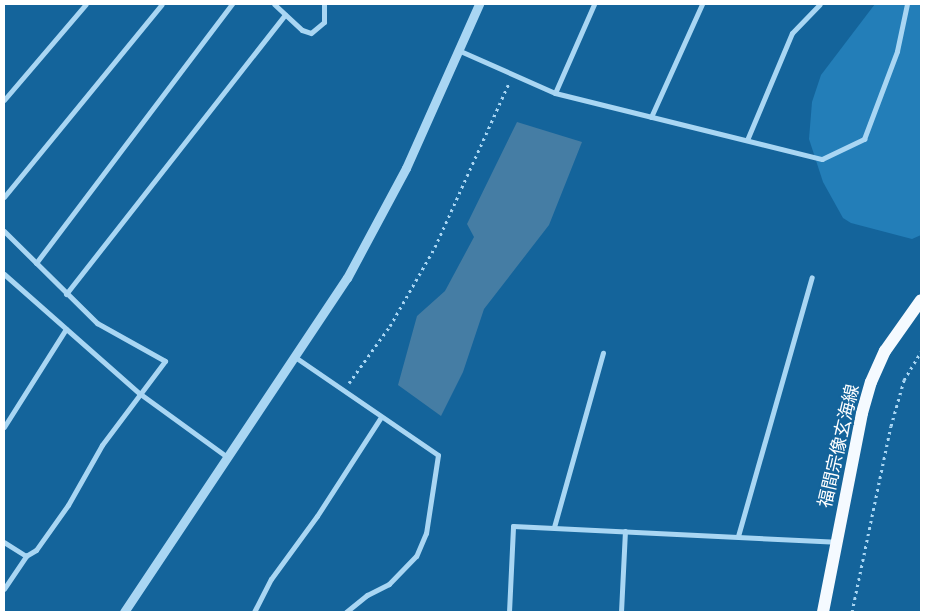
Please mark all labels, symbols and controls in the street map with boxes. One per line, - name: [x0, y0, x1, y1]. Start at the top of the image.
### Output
- street label: 福間宗像玄海線: [814, 382, 864, 510]

